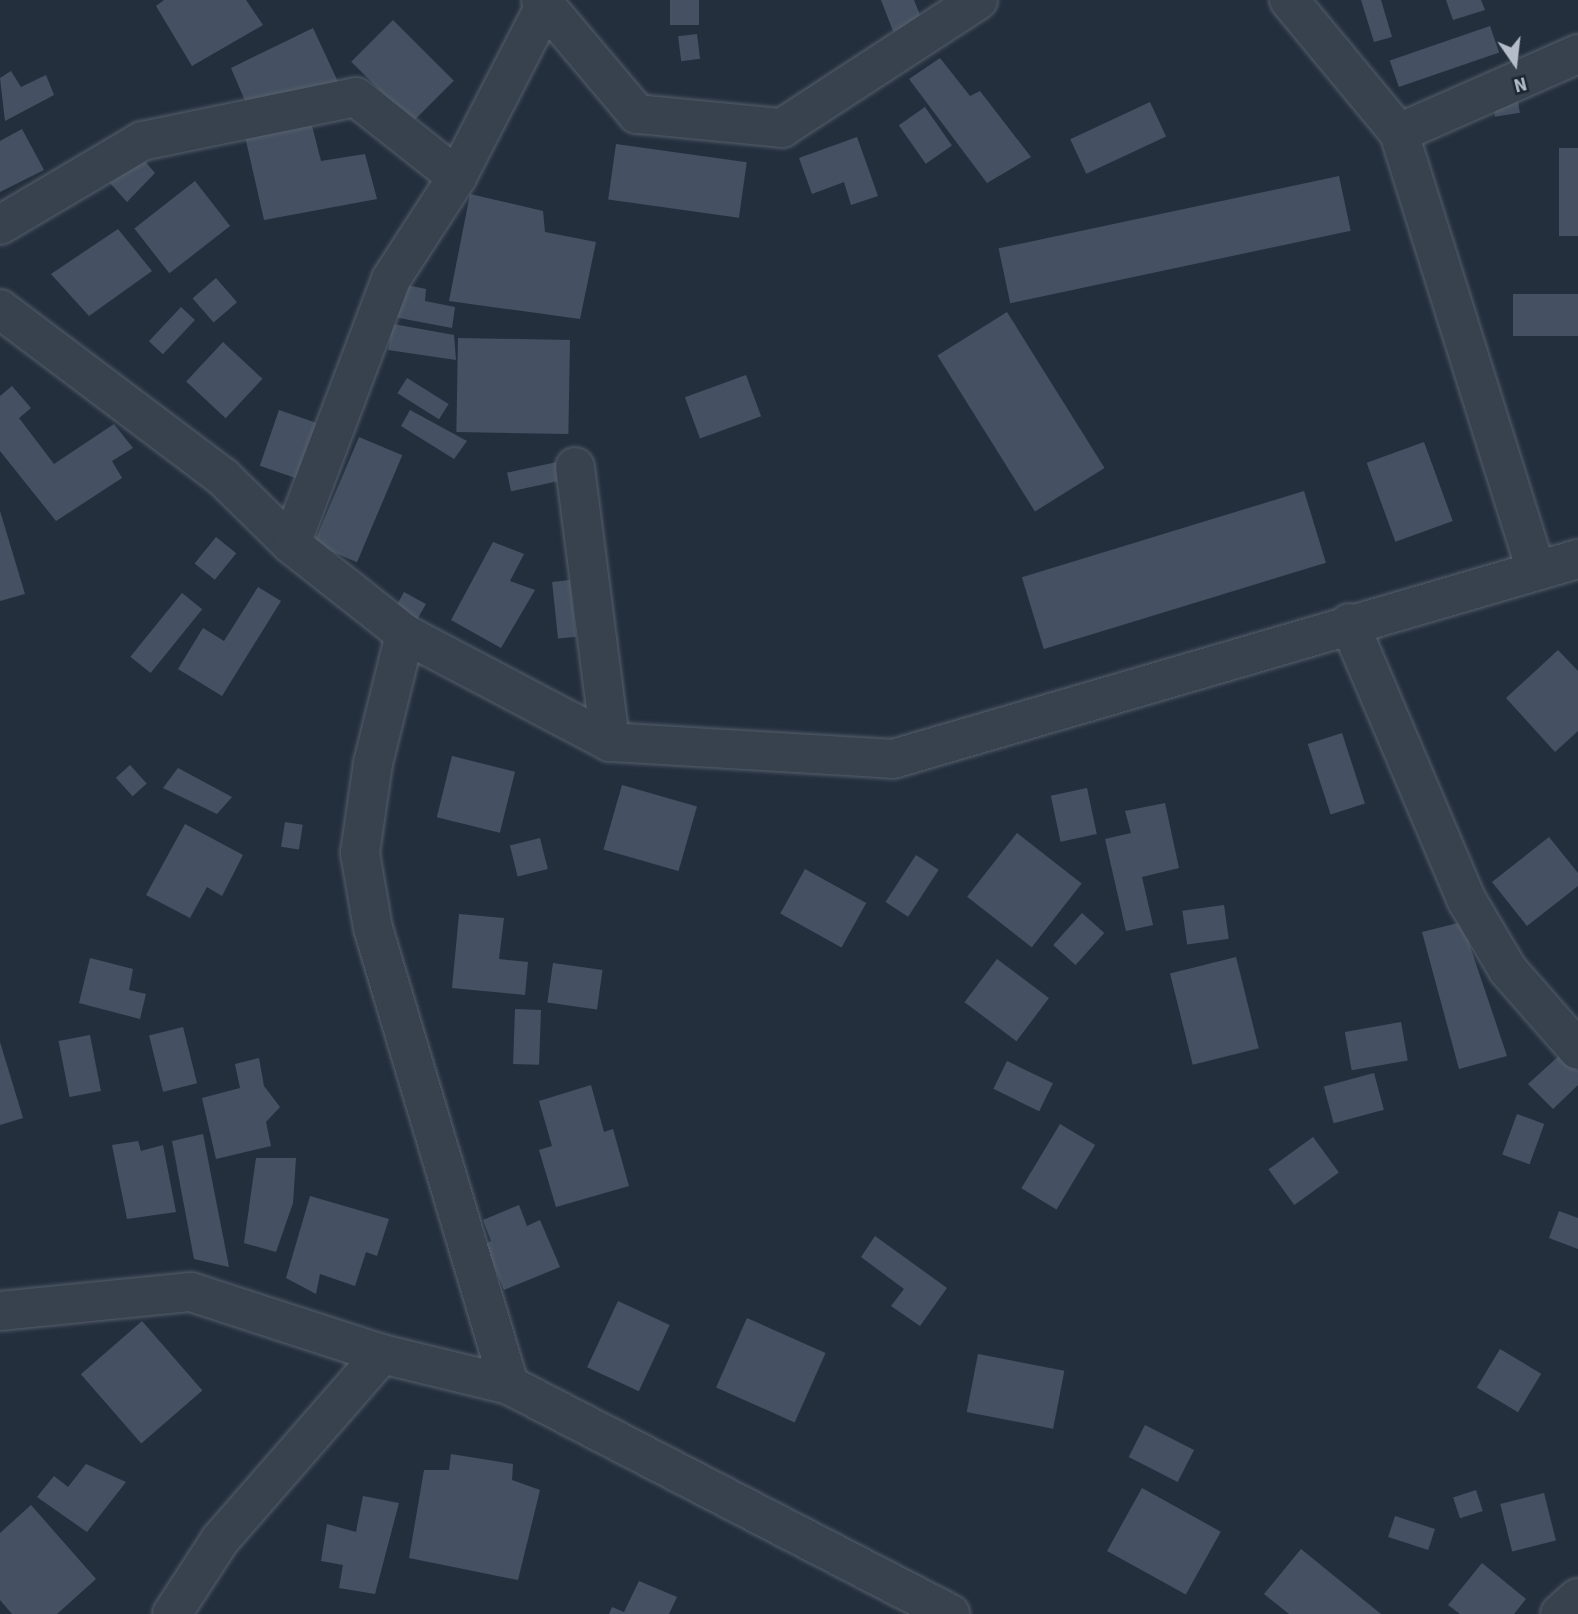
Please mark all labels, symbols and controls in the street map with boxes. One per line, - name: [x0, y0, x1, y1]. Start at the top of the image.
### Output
- north arrow: [1480, 28, 1550, 98]
- text: N: [1511, 69, 1530, 98]

